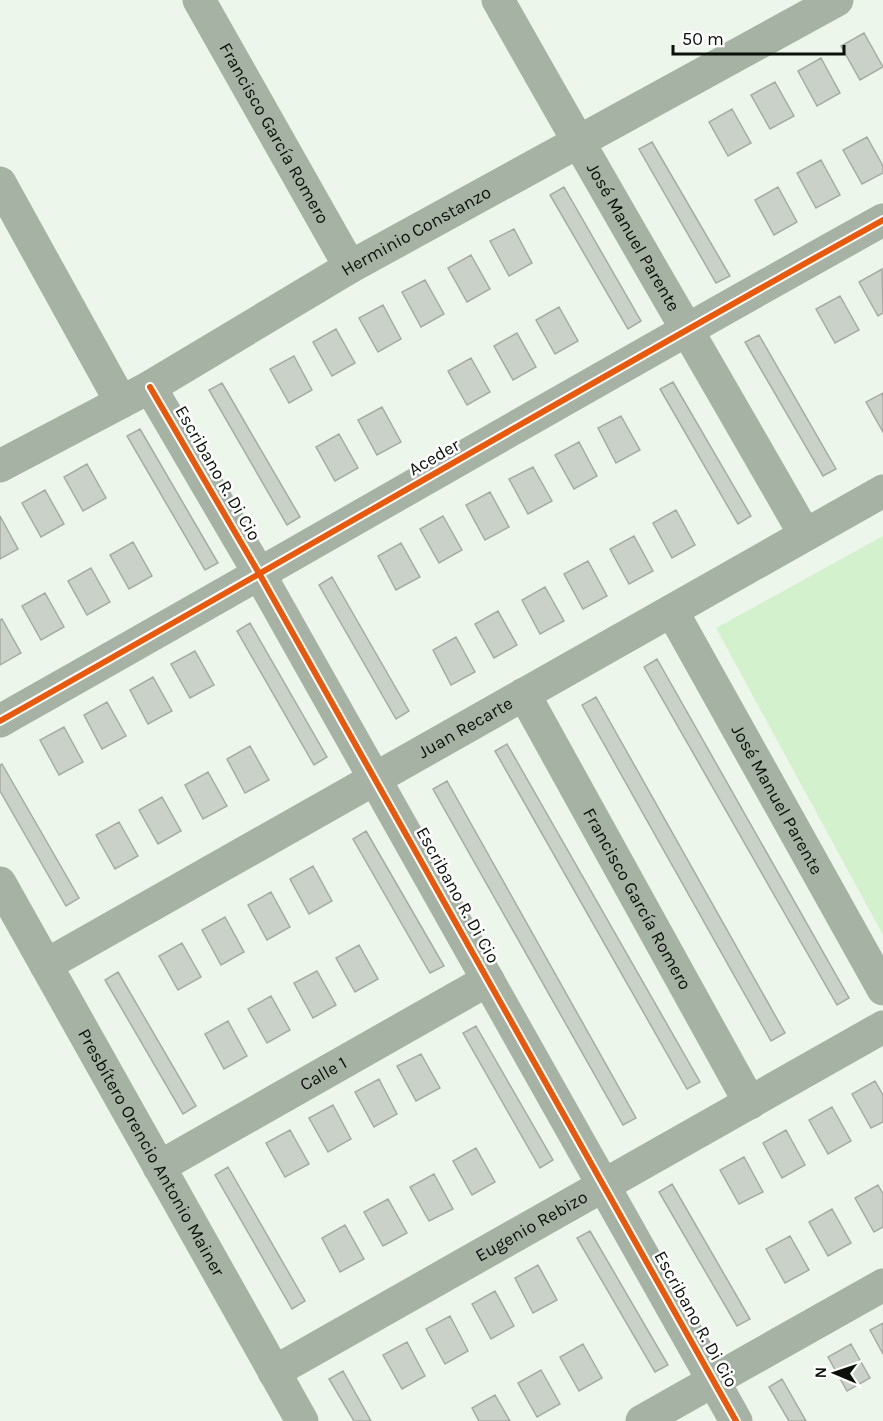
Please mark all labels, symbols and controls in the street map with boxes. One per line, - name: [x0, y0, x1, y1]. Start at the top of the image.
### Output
- scale bar: [673, 18, 844, 56]
- text: 50 m: [682, 28, 724, 50]
- street label: Francisco García Romero: [214, 39, 334, 228]
- street label: José Manuel Parente: [582, 159, 685, 315]
- street label: Herminio Constanzo: [337, 181, 495, 281]
- street label: Escribano R. Di Cio: [170, 401, 266, 545]
- street label: Aceder: [405, 433, 464, 480]
- street label: Juan Recarte: [414, 692, 517, 763]
- street label: José Manuel Parente: [727, 721, 828, 878]
- street label: Francisco García Romero: [578, 804, 696, 994]
- street label: Escribano R. Di Cio: [411, 823, 505, 967]
- street label: Presbítero Orencio Antonio Mainer: [73, 1025, 230, 1281]
- street label: Calle 1: [296, 1052, 351, 1096]
- street label: Eugenio Rebizo: [472, 1186, 592, 1267]
- street label: Escribano R. Di Cio: [649, 1247, 743, 1391]
- north arrow: [805, 1343, 865, 1403]
- text: N: [811, 1366, 830, 1379]

